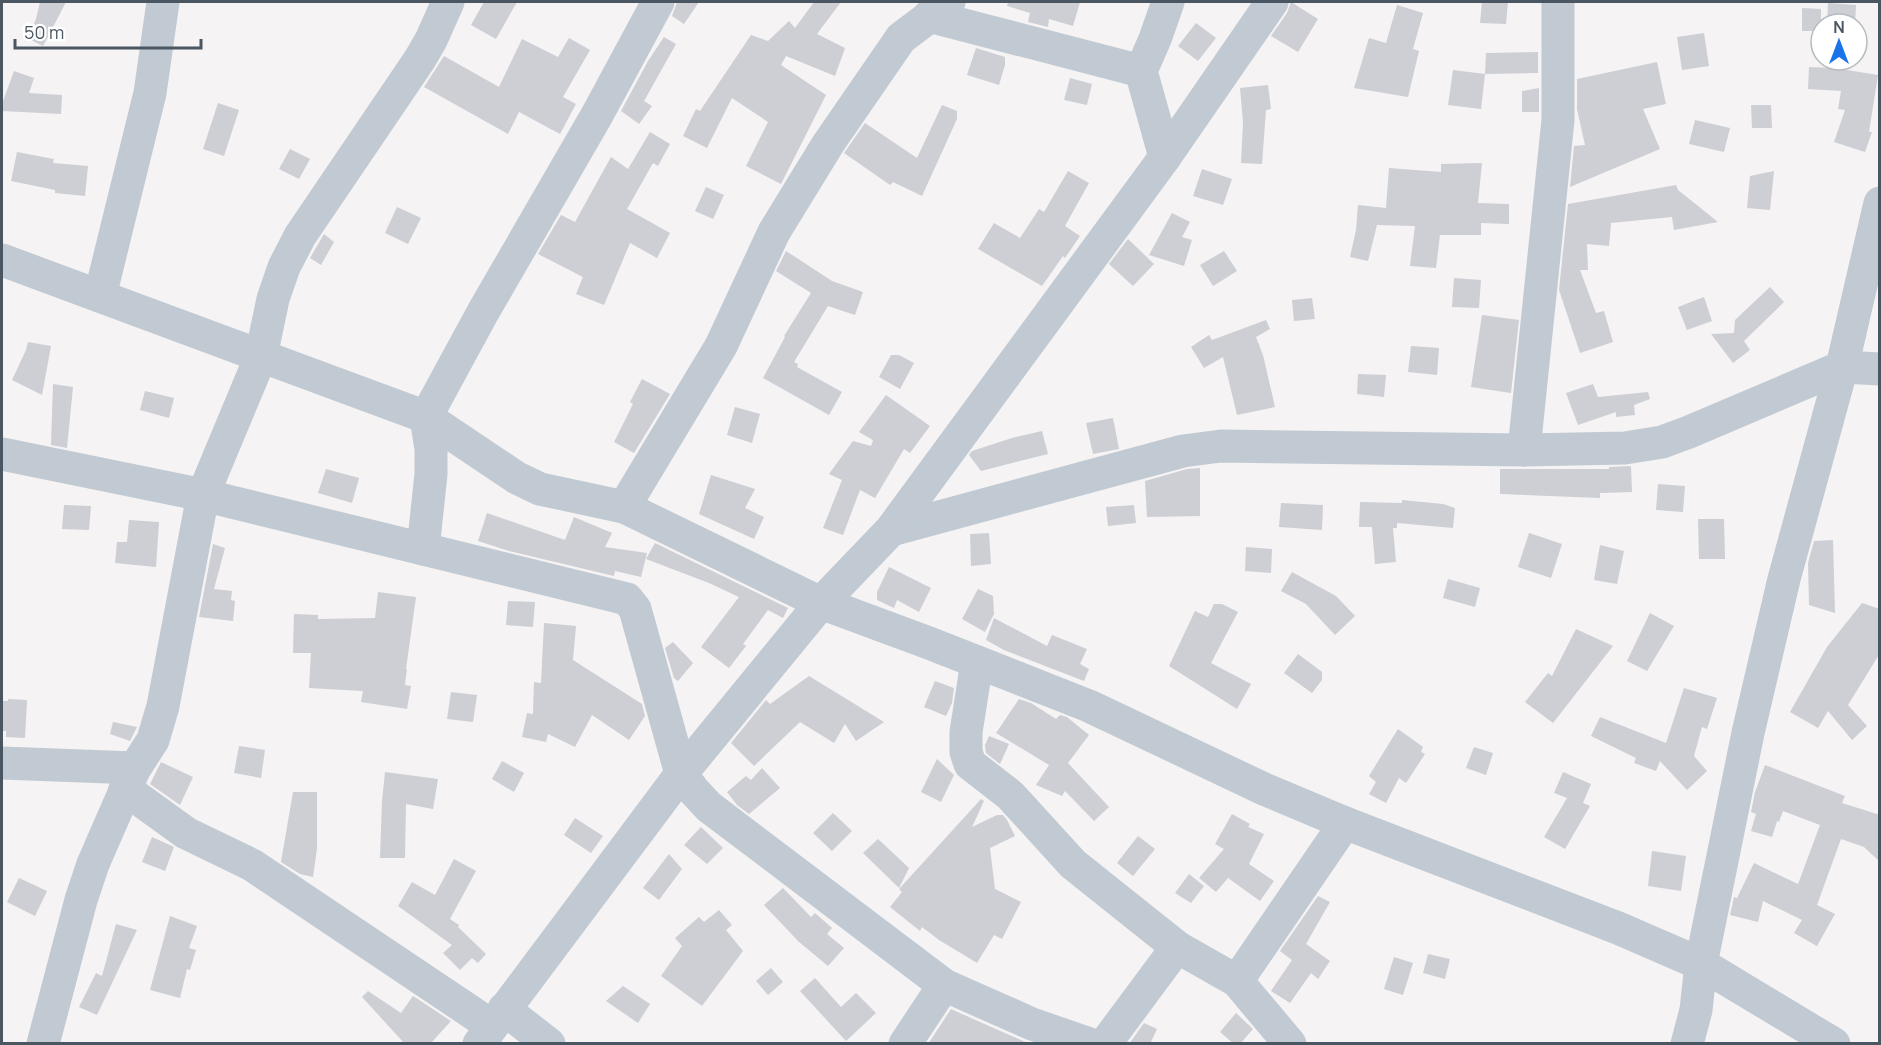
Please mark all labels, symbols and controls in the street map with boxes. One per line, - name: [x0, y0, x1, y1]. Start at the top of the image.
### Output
- scale bar: [15, 12, 201, 50]
- north arrow: [1809, 12, 1869, 72]
- text: N: [1833, 16, 1845, 38]
- text: 50 m: [24, 20, 64, 44]

